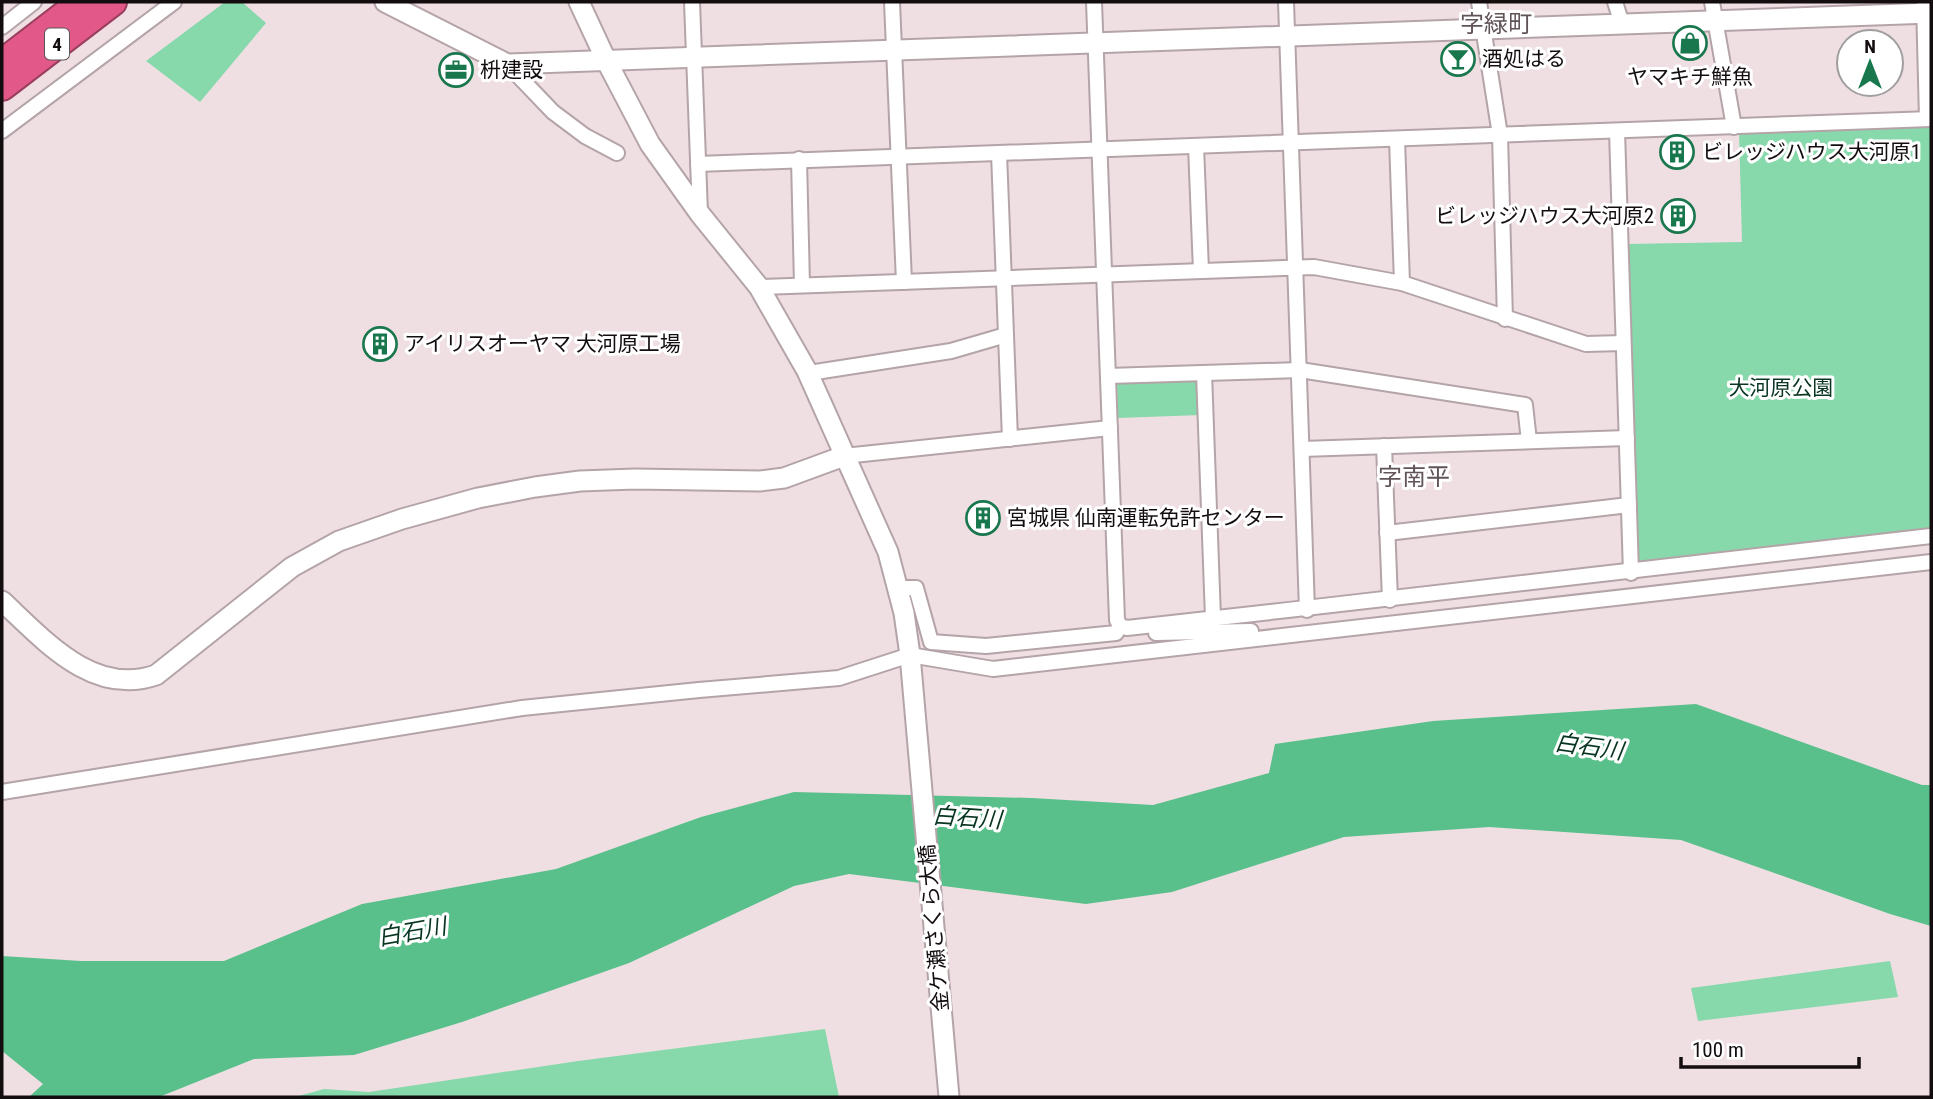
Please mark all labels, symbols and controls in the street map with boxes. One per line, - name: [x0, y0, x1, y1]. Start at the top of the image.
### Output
- district label: 字緑町: [1460, 10, 1532, 38]
- shop icon: ヤマキチ鮮魚: [1671, 24, 1709, 62]
- road number: 4: [45, 28, 69, 60]
- north arrow: [1835, 28, 1905, 98]
- text: N: [1864, 35, 1876, 58]
- bar icon: 酒処はる: [1439, 40, 1477, 78]
- place label: 酒処はる: [1482, 47, 1566, 71]
- office icon: 枡建設: [437, 51, 475, 89]
- place label: 枡建設: [480, 58, 543, 82]
- place label: ヤマキチ鮮魚: [1627, 65, 1753, 89]
- building icon: ビレッジハウス大河原1: [1658, 133, 1696, 171]
- place label: ビレッジハウス大河原1: [1702, 140, 1921, 164]
- building icon: ビレッジハウス大河原2: [1659, 197, 1697, 235]
- place label: ビレッジハウス大河原2: [1435, 204, 1654, 228]
- building icon: アイリスオーヤマ 大河原工場: [361, 325, 399, 363]
- place label: アイリスオーヤマ 大河原工場: [404, 332, 681, 356]
- park label: 大河原公園: [1729, 376, 1834, 400]
- district label: 字南平: [1378, 463, 1450, 491]
- building icon: 宮城県 仙南運転免許センター: [964, 499, 1002, 537]
- place label: 宮城県 仙南運転免許センター: [1007, 506, 1285, 530]
- water label: 白石川: [1553, 729, 1628, 766]
- water label: 白石川: [932, 802, 1005, 834]
- street label: 金ケ瀬さくら大橋: [915, 843, 953, 1013]
- water label: 白石川: [376, 912, 451, 951]
- scale bar: [1681, 1026, 1860, 1070]
- text: 100 m: [1692, 1038, 1744, 1062]

